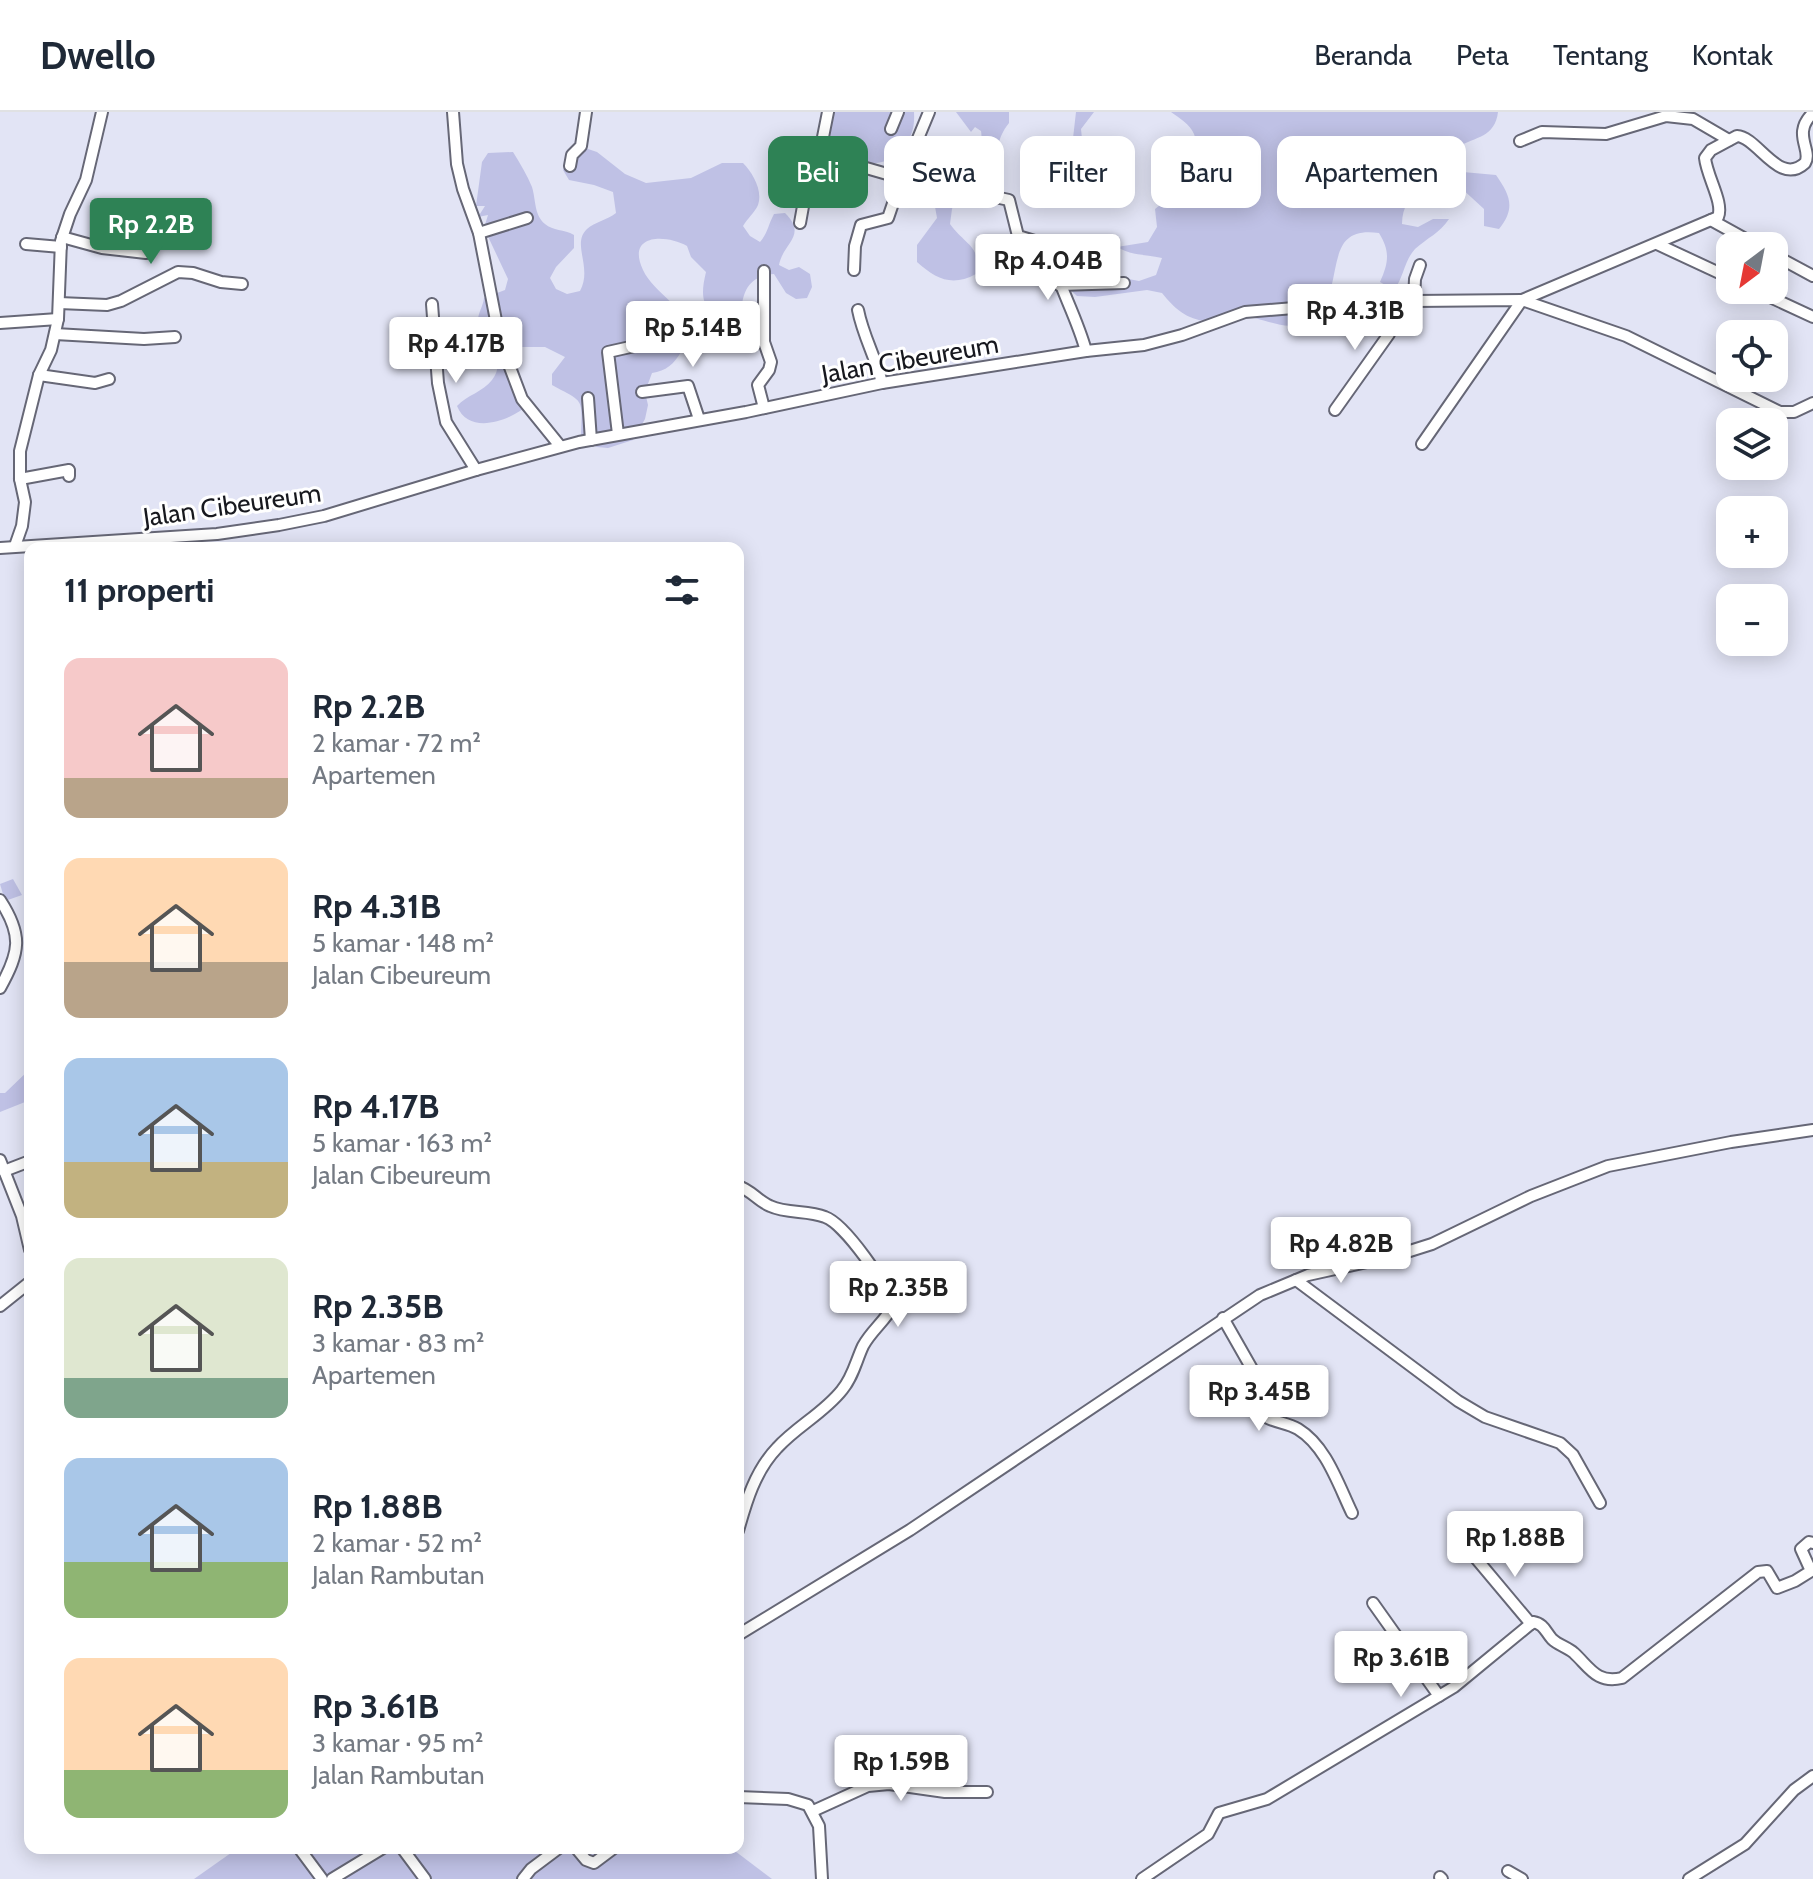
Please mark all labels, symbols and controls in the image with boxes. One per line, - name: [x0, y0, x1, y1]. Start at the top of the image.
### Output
- text: Dwello: [40, 32, 156, 79]
- text: Beranda: [1314, 38, 1412, 72]
- text: Peta: [1456, 38, 1509, 72]
- text: Tentang: [1553, 38, 1648, 72]
- text: Kontak: [1692, 38, 1773, 72]
- chip: Beli: [768, 136, 868, 208]
- chip: Sewa: [884, 136, 1004, 208]
- chip: Filter: [1020, 136, 1135, 208]
- chip: Baru: [1151, 136, 1261, 208]
- chip: Apartemen: [1277, 136, 1466, 208]
- pin: Rp 2.2B: [77, 198, 225, 266]
- text: Rp 2.2B: [108, 208, 194, 240]
- north arrow: [1716, 232, 1788, 304]
- map controls: [1716, 232, 1788, 656]
- pin: Rp 4.04B: [965, 234, 1131, 302]
- text: Rp 4.04B: [993, 244, 1103, 276]
- pin: Rp 4.31B: [1272, 284, 1438, 352]
- text: Rp 4.31B: [1306, 294, 1404, 326]
- pin: Rp 5.14B: [610, 301, 776, 369]
- text: Rp 5.14B: [644, 311, 742, 343]
- pin: Rp 4.17B: [373, 317, 539, 385]
- button: locate: [1716, 320, 1788, 392]
- text: Rp 4.17B: [407, 327, 505, 359]
- street label: Jalan Cibeureum: [818, 328, 1001, 390]
- button: layers: [1716, 408, 1788, 480]
- street label: Jalan Cibeureum: [140, 477, 323, 533]
- button: +: [1716, 496, 1788, 568]
- icon: filters: [660, 568, 704, 612]
- text: 11 properti: [64, 569, 215, 611]
- button: −: [1716, 584, 1788, 656]
- text: Rp 2.2B: [312, 685, 425, 727]
- icon: home: [128, 690, 224, 786]
- text: 2 kamar · 72 m²: [312, 727, 481, 759]
- text: Apartemen: [312, 759, 436, 791]
- text: Rp 4.31B: [312, 885, 441, 927]
- icon: home: [128, 890, 224, 986]
- text: 5 kamar · 148 m²: [312, 927, 494, 959]
- text: Jalan Cibeureum: [312, 959, 491, 991]
- text: Rp 4.17B: [312, 1085, 439, 1127]
- icon: home: [128, 1090, 224, 1186]
- text: 5 kamar · 163 m²: [312, 1127, 492, 1159]
- text: Jalan Cibeureum: [312, 1159, 491, 1191]
- pin: Rp 4.82B: [1258, 1217, 1424, 1285]
- text: Rp 4.82B: [1289, 1227, 1393, 1259]
- pin: Rp 2.35B: [815, 1261, 981, 1329]
- text: Rp 2.35B: [848, 1271, 948, 1303]
- text: Rp 2.35B: [312, 1285, 444, 1327]
- icon: home: [128, 1290, 224, 1386]
- text: 3 kamar · 83 m²: [312, 1327, 484, 1359]
- text: Apartemen: [312, 1359, 436, 1391]
- pin: Rp 3.45B: [1176, 1365, 1342, 1433]
- text: Rp 3.45B: [1208, 1375, 1310, 1407]
- text: Rp 1.88B: [312, 1485, 443, 1527]
- icon: home: [128, 1490, 224, 1586]
- pin: Rp 1.88B: [1432, 1511, 1598, 1579]
- text: Rp 1.88B: [1465, 1521, 1565, 1553]
- text: 2 kamar · 52 m²: [312, 1527, 482, 1559]
- text: Jalan Rambutan: [312, 1559, 485, 1591]
- pin: Rp 3.61B: [1318, 1631, 1484, 1699]
- text: Rp 3.61B: [1352, 1641, 1450, 1673]
- text: Rp 3.61B: [312, 1685, 439, 1727]
- icon: home: [128, 1690, 224, 1786]
- text: 3 kamar · 95 m²: [312, 1727, 483, 1759]
- pin: Rp 1.59B: [818, 1735, 984, 1803]
- text: Rp 1.59B: [852, 1745, 950, 1777]
- text: Jalan Rambutan: [312, 1759, 485, 1791]

